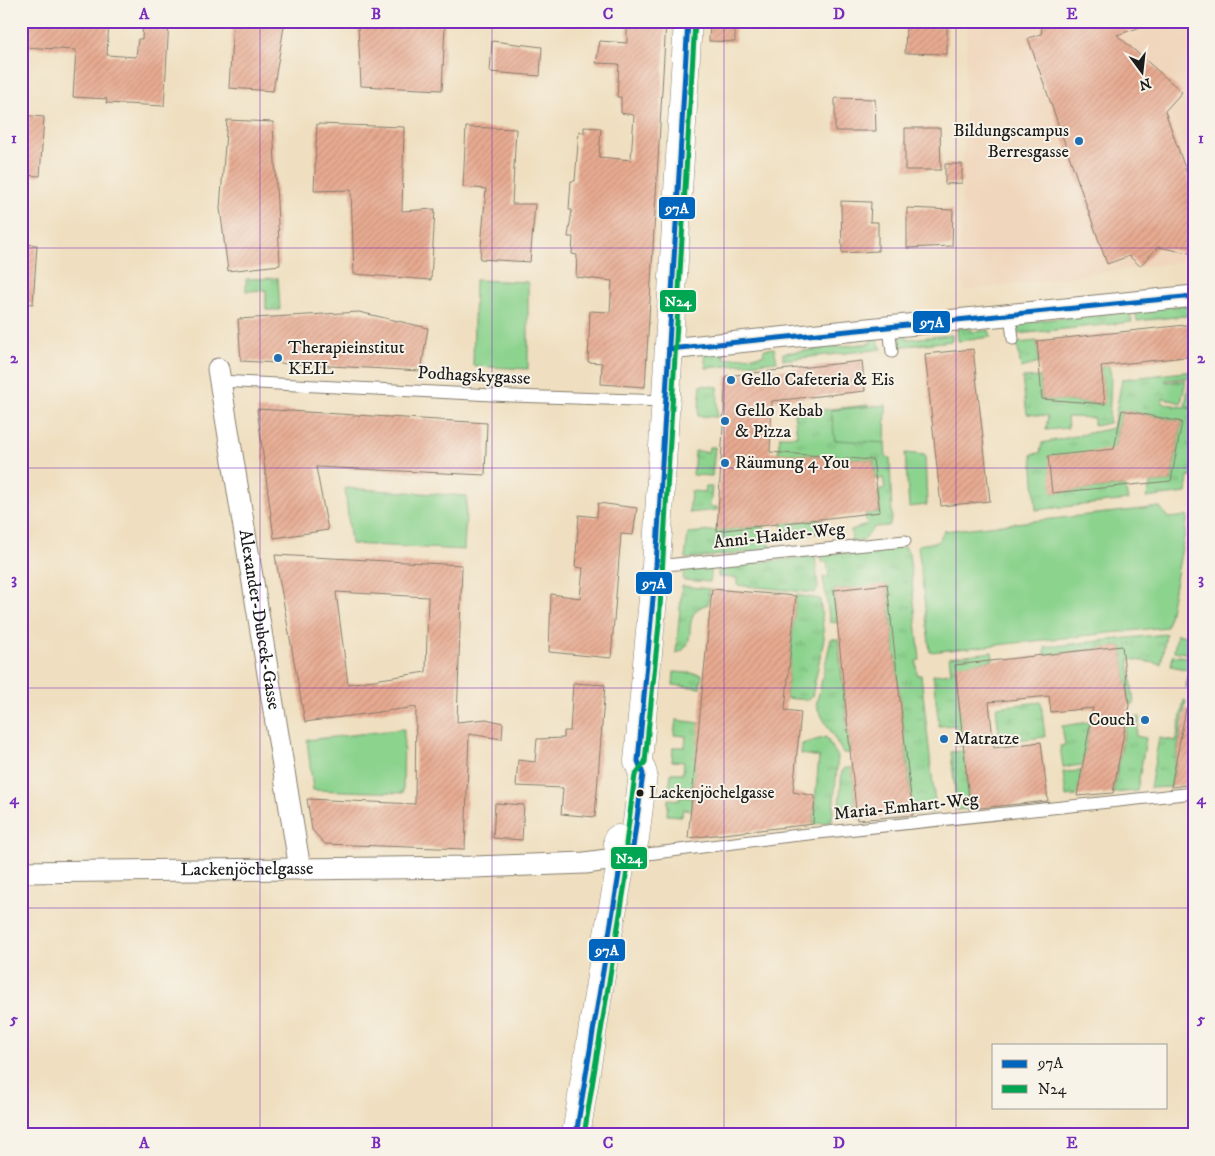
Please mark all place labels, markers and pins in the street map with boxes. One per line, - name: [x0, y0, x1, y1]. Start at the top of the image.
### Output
- place label: Bildungscampus Berresgasse: [953, 120, 1069, 163]
- marker: Bildungscampus Berresgasse: [1073, 135, 1085, 147]
- place label: Therapieinstitut KEIL: [288, 337, 405, 380]
- marker: Therapieinstitut KEIL: [272, 352, 284, 364]
- place label: Gello Cafeteria & Eis: [741, 369, 894, 391]
- marker: Gello Cafeteria & Eis: [725, 374, 737, 386]
- place label: Gello Kebab & Pizza: [735, 400, 823, 443]
- marker: Gello Kebab & Pizza: [719, 415, 731, 427]
- place label: Räumung 4 You: [735, 452, 850, 474]
- marker: Räumung 4 You: [719, 457, 731, 469]
- place label: Couch: [1088, 709, 1136, 731]
- marker: Couch: [1139, 714, 1151, 726]
- place label: Matratze: [954, 728, 1019, 750]
- marker: Matratze: [938, 733, 950, 745]
- place label: Lackenjöchelgasse: [649, 782, 775, 804]
- marker: Lackenjöchelgasse: [635, 788, 645, 798]

